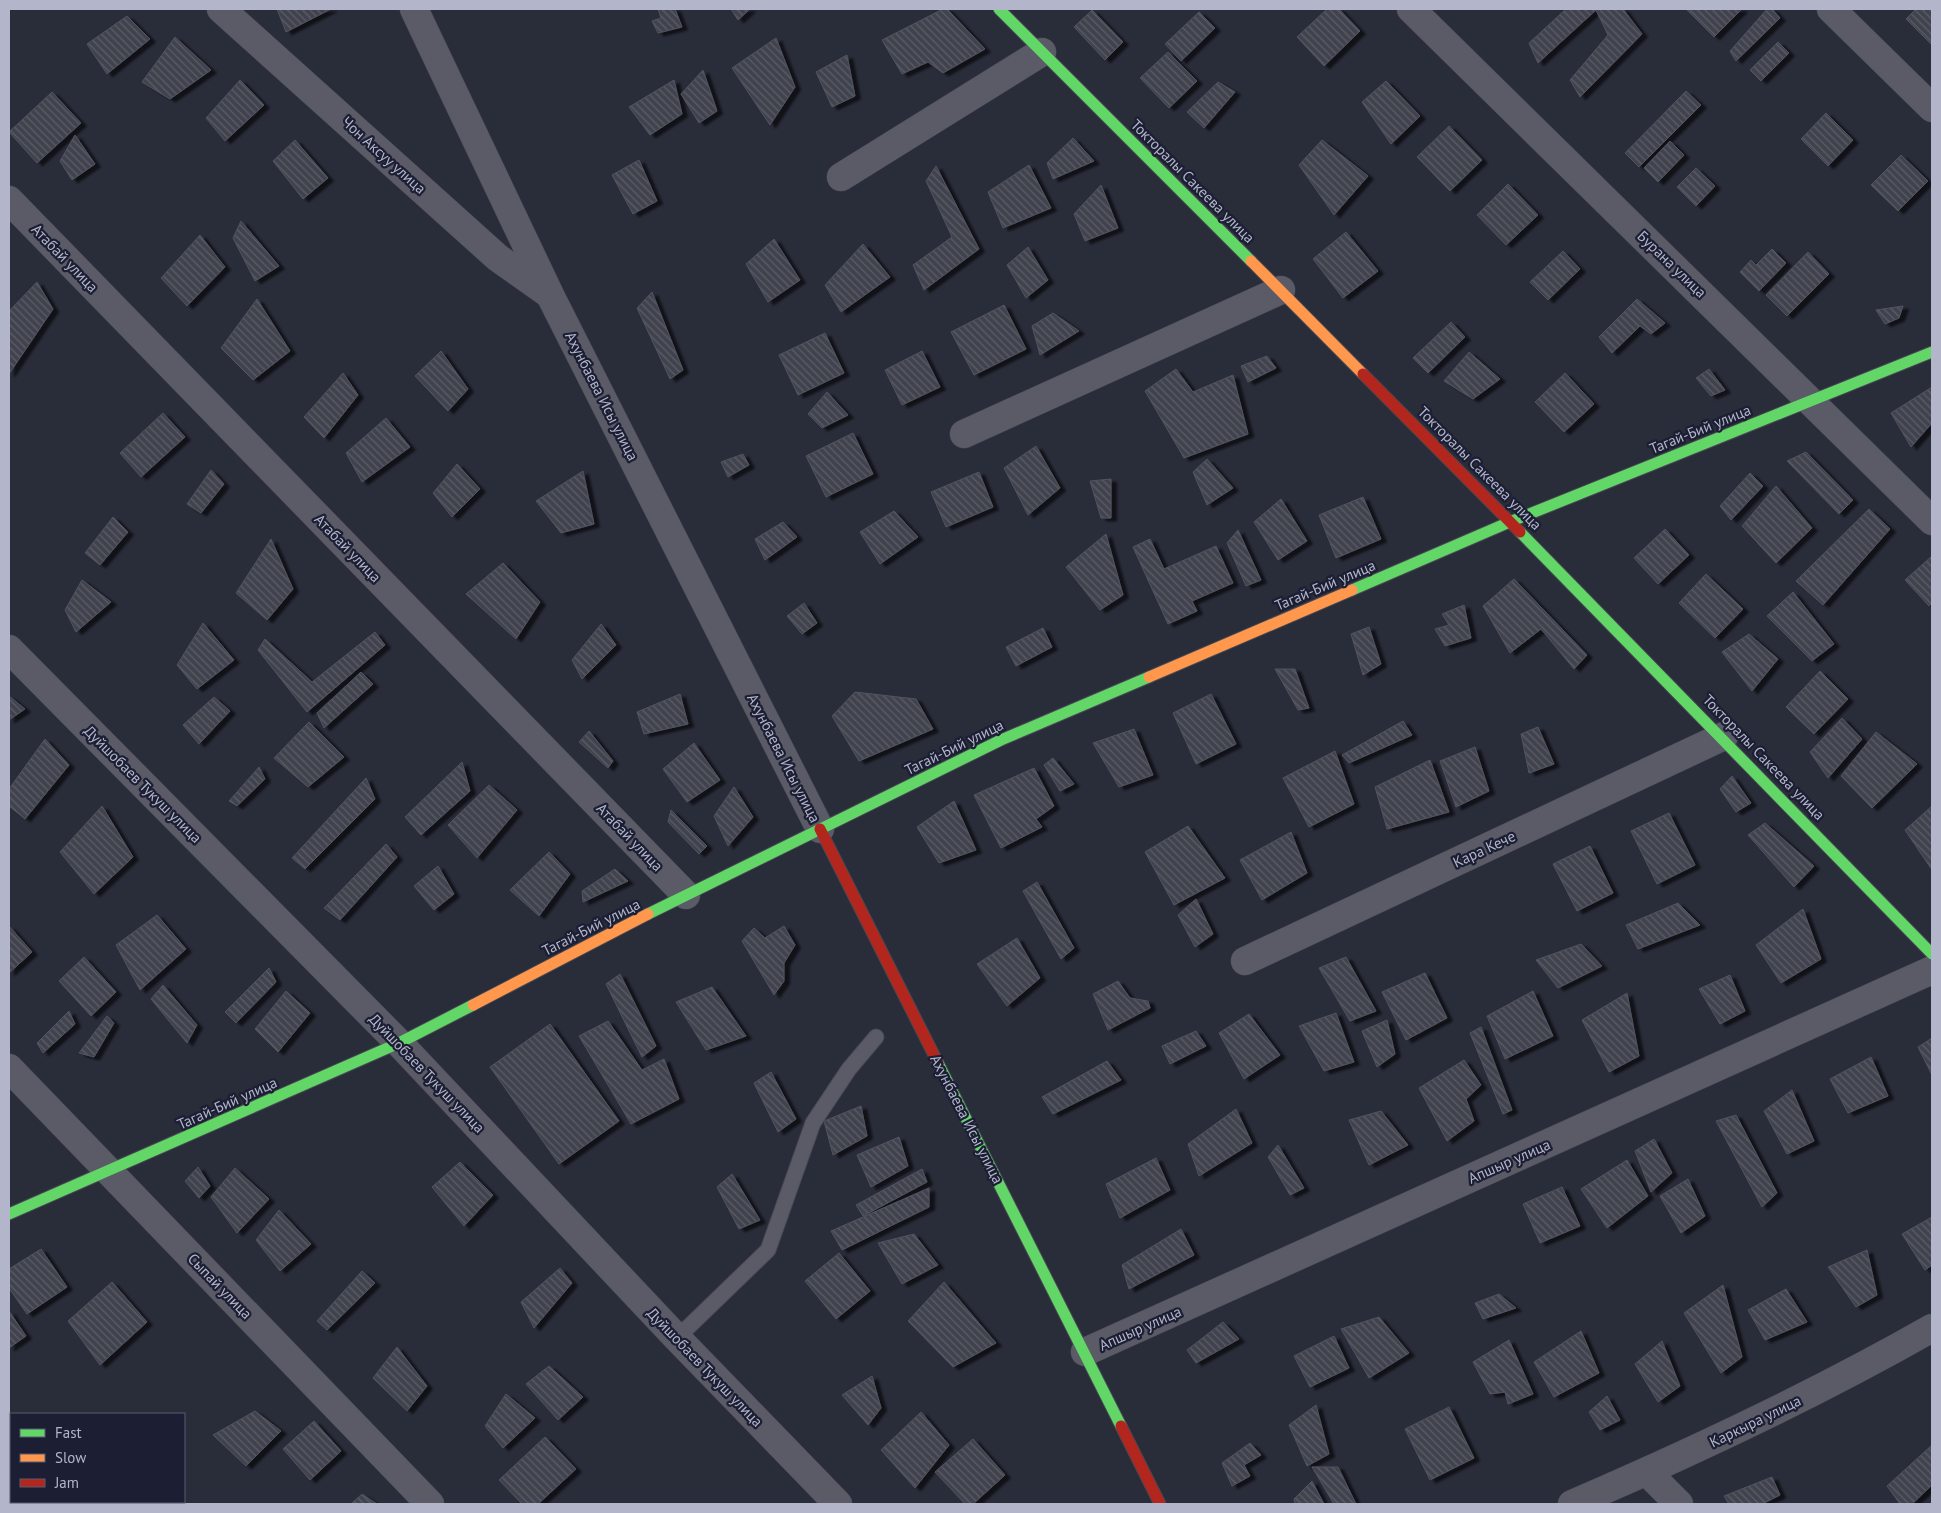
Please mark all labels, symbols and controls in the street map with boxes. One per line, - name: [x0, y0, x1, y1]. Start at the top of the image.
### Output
- street label: Чон Аксуу улица: [338, 112, 430, 198]
- street label: Токторалы Сакеева улица: [1127, 115, 1259, 247]
- street label: Атабай улица: [28, 220, 102, 296]
- street label: Бурана улица: [1634, 226, 1710, 302]
- street label: Ахунбаева Исы улица: [561, 328, 643, 464]
- street label: Тагай-Бий улица: [1647, 400, 1753, 458]
- street label: Токторалы Сакеева улица: [1414, 402, 1546, 534]
- street label: Атабай улица: [311, 510, 385, 586]
- street label: Тагай-Бий улица: [1272, 555, 1378, 615]
- street label: Ахунбаева Исы улица: [743, 690, 825, 826]
- street label: Токторалы Сакеева улица: [1699, 690, 1829, 824]
- street label: Тагай-Бий улица: [902, 715, 1006, 779]
- street label: Дуйшобаев Тукуш улица: [80, 721, 206, 847]
- street label: Атабай улица: [593, 799, 667, 875]
- street label: Кара Кече: [1450, 826, 1518, 872]
- street label: Тагай-Бий улица: [539, 894, 643, 960]
- street label: Дуйшобаев Тукуш улица: [365, 1009, 489, 1137]
- street label: Ахунбаева Исы улица: [926, 1051, 1008, 1187]
- street label: Тагай-Бий улица: [174, 1072, 280, 1134]
- street label: Апшыр улица: [1465, 1134, 1553, 1188]
- street label: Сыпай улица: [184, 1249, 256, 1323]
- street label: Апшыр улица: [1096, 1301, 1184, 1355]
- street label: Дуйшобаев Тукуш улица: [643, 1303, 767, 1431]
- street label: Каркыра улица: [1706, 1391, 1804, 1451]
- legend: [10, 1413, 185, 1503]
- text: Fast: [55, 1423, 82, 1442]
- text: Slow: [55, 1448, 86, 1467]
- text: Jam: [54, 1473, 79, 1492]

